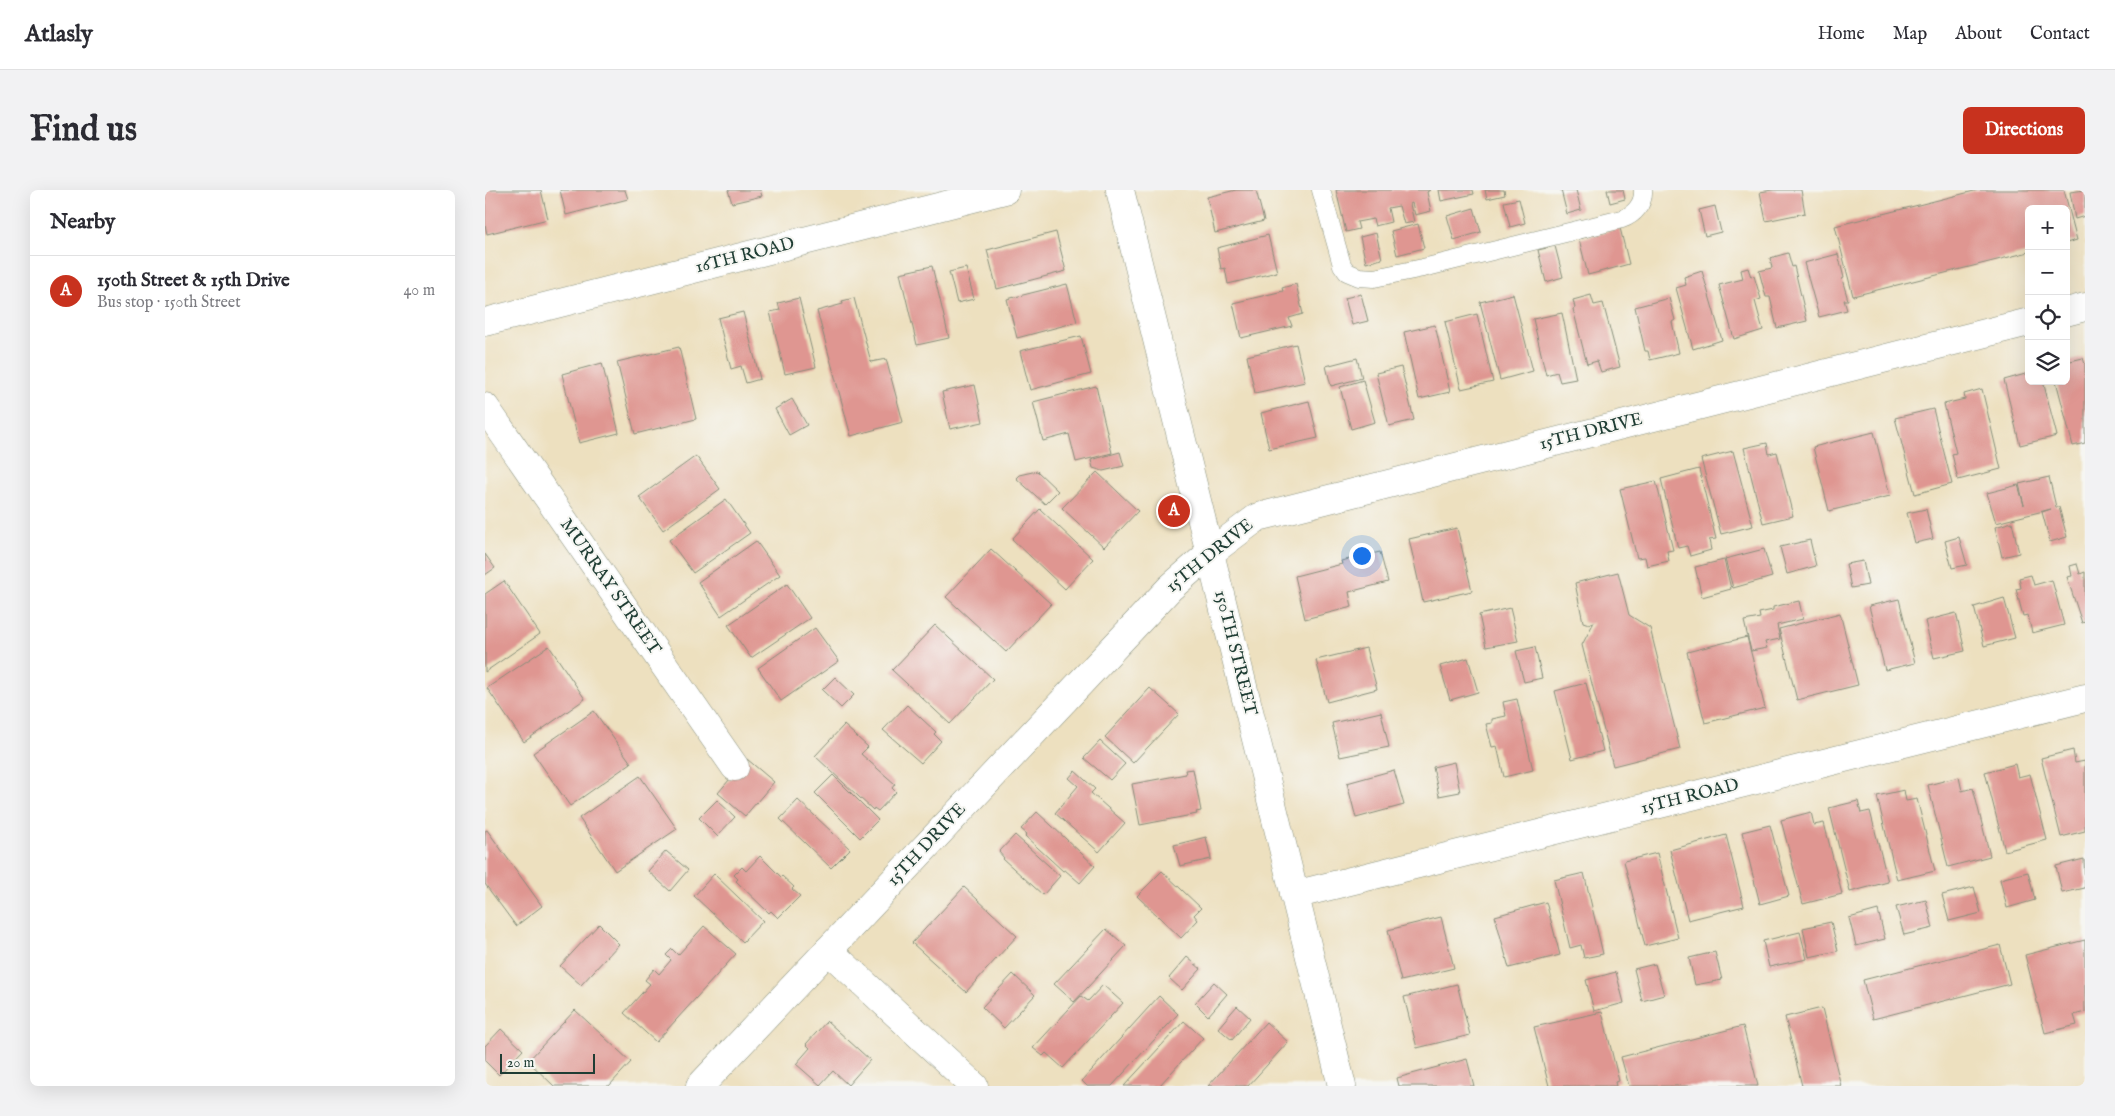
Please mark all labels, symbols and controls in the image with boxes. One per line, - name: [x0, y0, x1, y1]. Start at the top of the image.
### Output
- text: Atlasly: [25, 19, 93, 50]
- text: Home: [1818, 23, 1865, 46]
- text: Map: [1893, 23, 1927, 46]
- text: About: [1955, 23, 2002, 46]
- text: Contact: [2030, 23, 2090, 46]
- button: Directions: [1963, 107, 2085, 154]
- text: Find us: [30, 108, 137, 153]
- map controls: [2025, 205, 2070, 385]
- button: +: [2025, 205, 2070, 250]
- text: Nearby: [50, 209, 115, 236]
- street label: 16TH ROAD: [693, 233, 797, 279]
- button: −: [2025, 250, 2070, 295]
- text: 150th Street & 15th Drive: [97, 269, 290, 293]
- text: A: [61, 281, 71, 301]
- text: 40 m: [403, 281, 435, 301]
- text: Bus stop · 150th Street: [97, 293, 241, 313]
- button: locate: [2025, 295, 2070, 340]
- button: layers: [2025, 340, 2070, 385]
- street label: 15TH DRIVE: [1537, 408, 1645, 456]
- pin: A: [1158, 492, 1190, 530]
- street label: MURRAY STREET: [554, 514, 666, 660]
- street label: 15TH DRIVE: [1162, 514, 1258, 598]
- your location: [1349, 543, 1375, 569]
- street label: 150TH STREET: [1208, 588, 1262, 718]
- street label: 15TH ROAD: [1639, 774, 1741, 820]
- street label: 15TH DRIVE: [883, 799, 971, 891]
- scale bar: [500, 1051, 595, 1074]
- text: 20 m: [507, 1054, 534, 1072]

